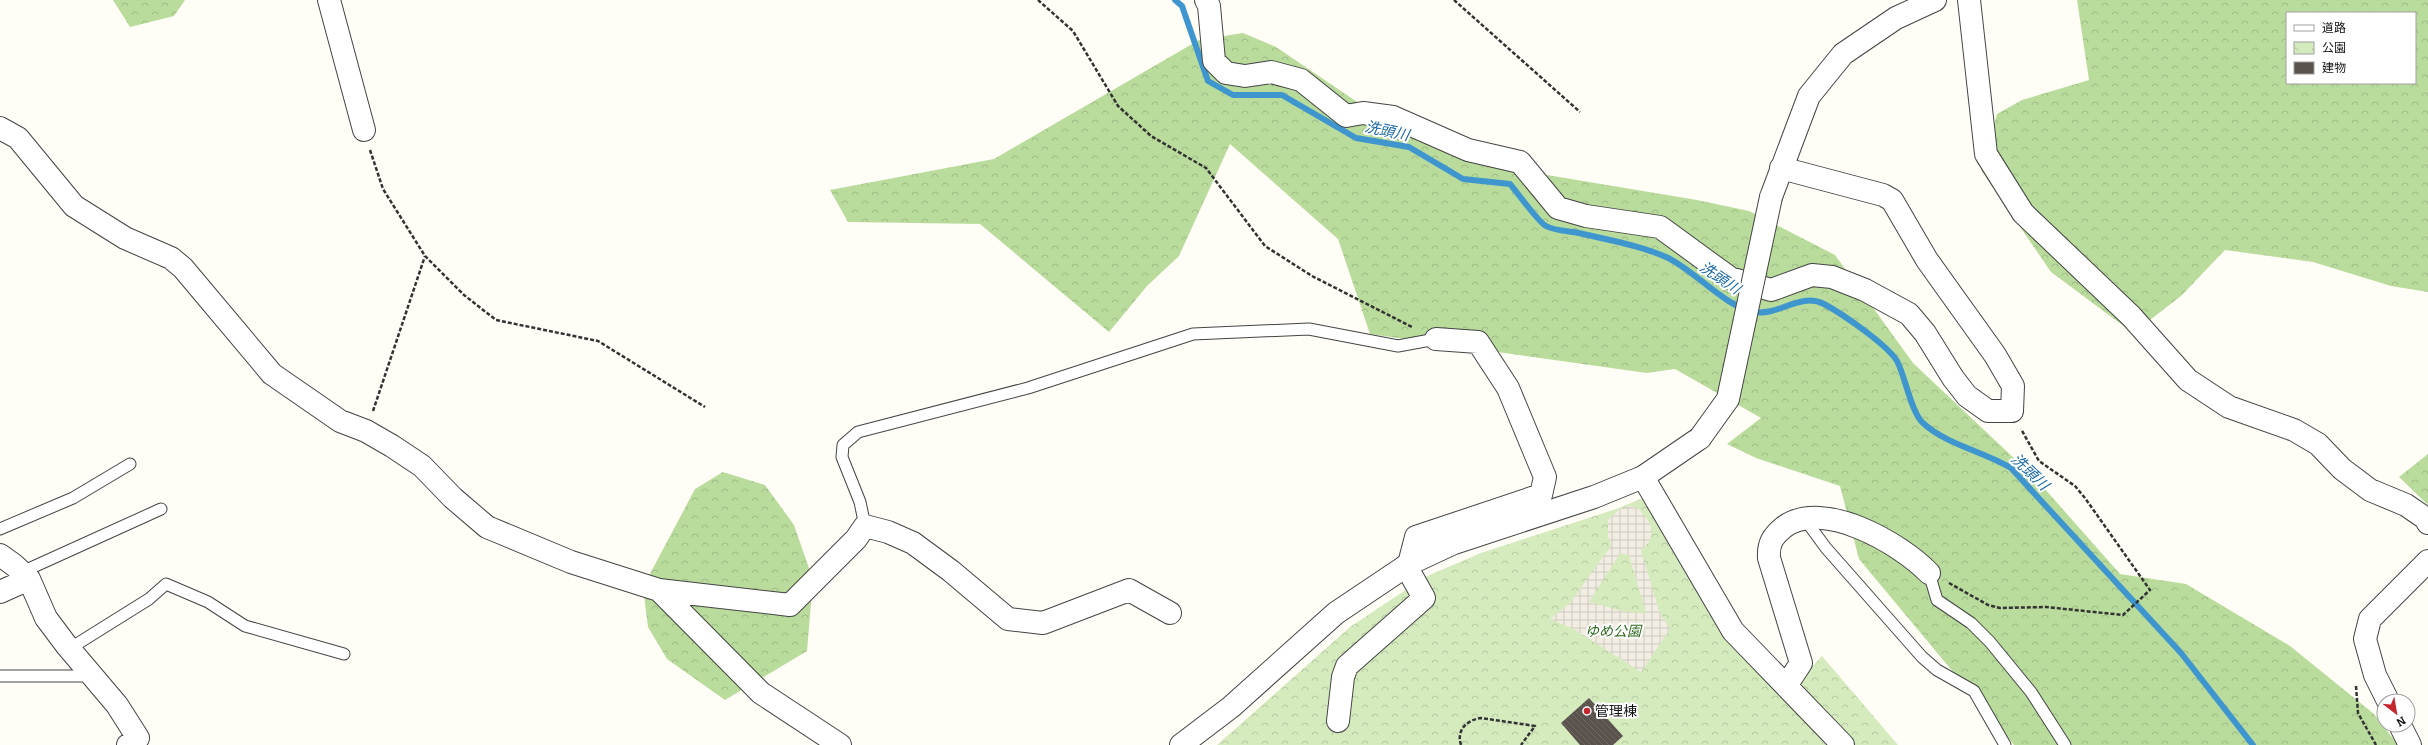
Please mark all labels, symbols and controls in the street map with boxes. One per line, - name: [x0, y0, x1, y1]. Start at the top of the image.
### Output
- legend: [2286, 12, 2416, 84]
- text: 道路: [2322, 21, 2346, 35]
- text: 公園: [2322, 41, 2346, 55]
- text: 建物: [2322, 61, 2346, 75]
- water label: 洗頭川: [1363, 118, 1413, 145]
- water label: 洗頭川: [1696, 258, 1745, 299]
- water label: 洗頭川: [2008, 450, 2054, 495]
- park label: ゆめ公園: [1585, 623, 1643, 640]
- north arrow: [2376, 693, 2416, 733]
- place label: 管理棟: [1595, 703, 1637, 720]
- marker: 管理棟: [1582, 706, 1592, 716]
- text: N: [2393, 713, 2408, 729]

